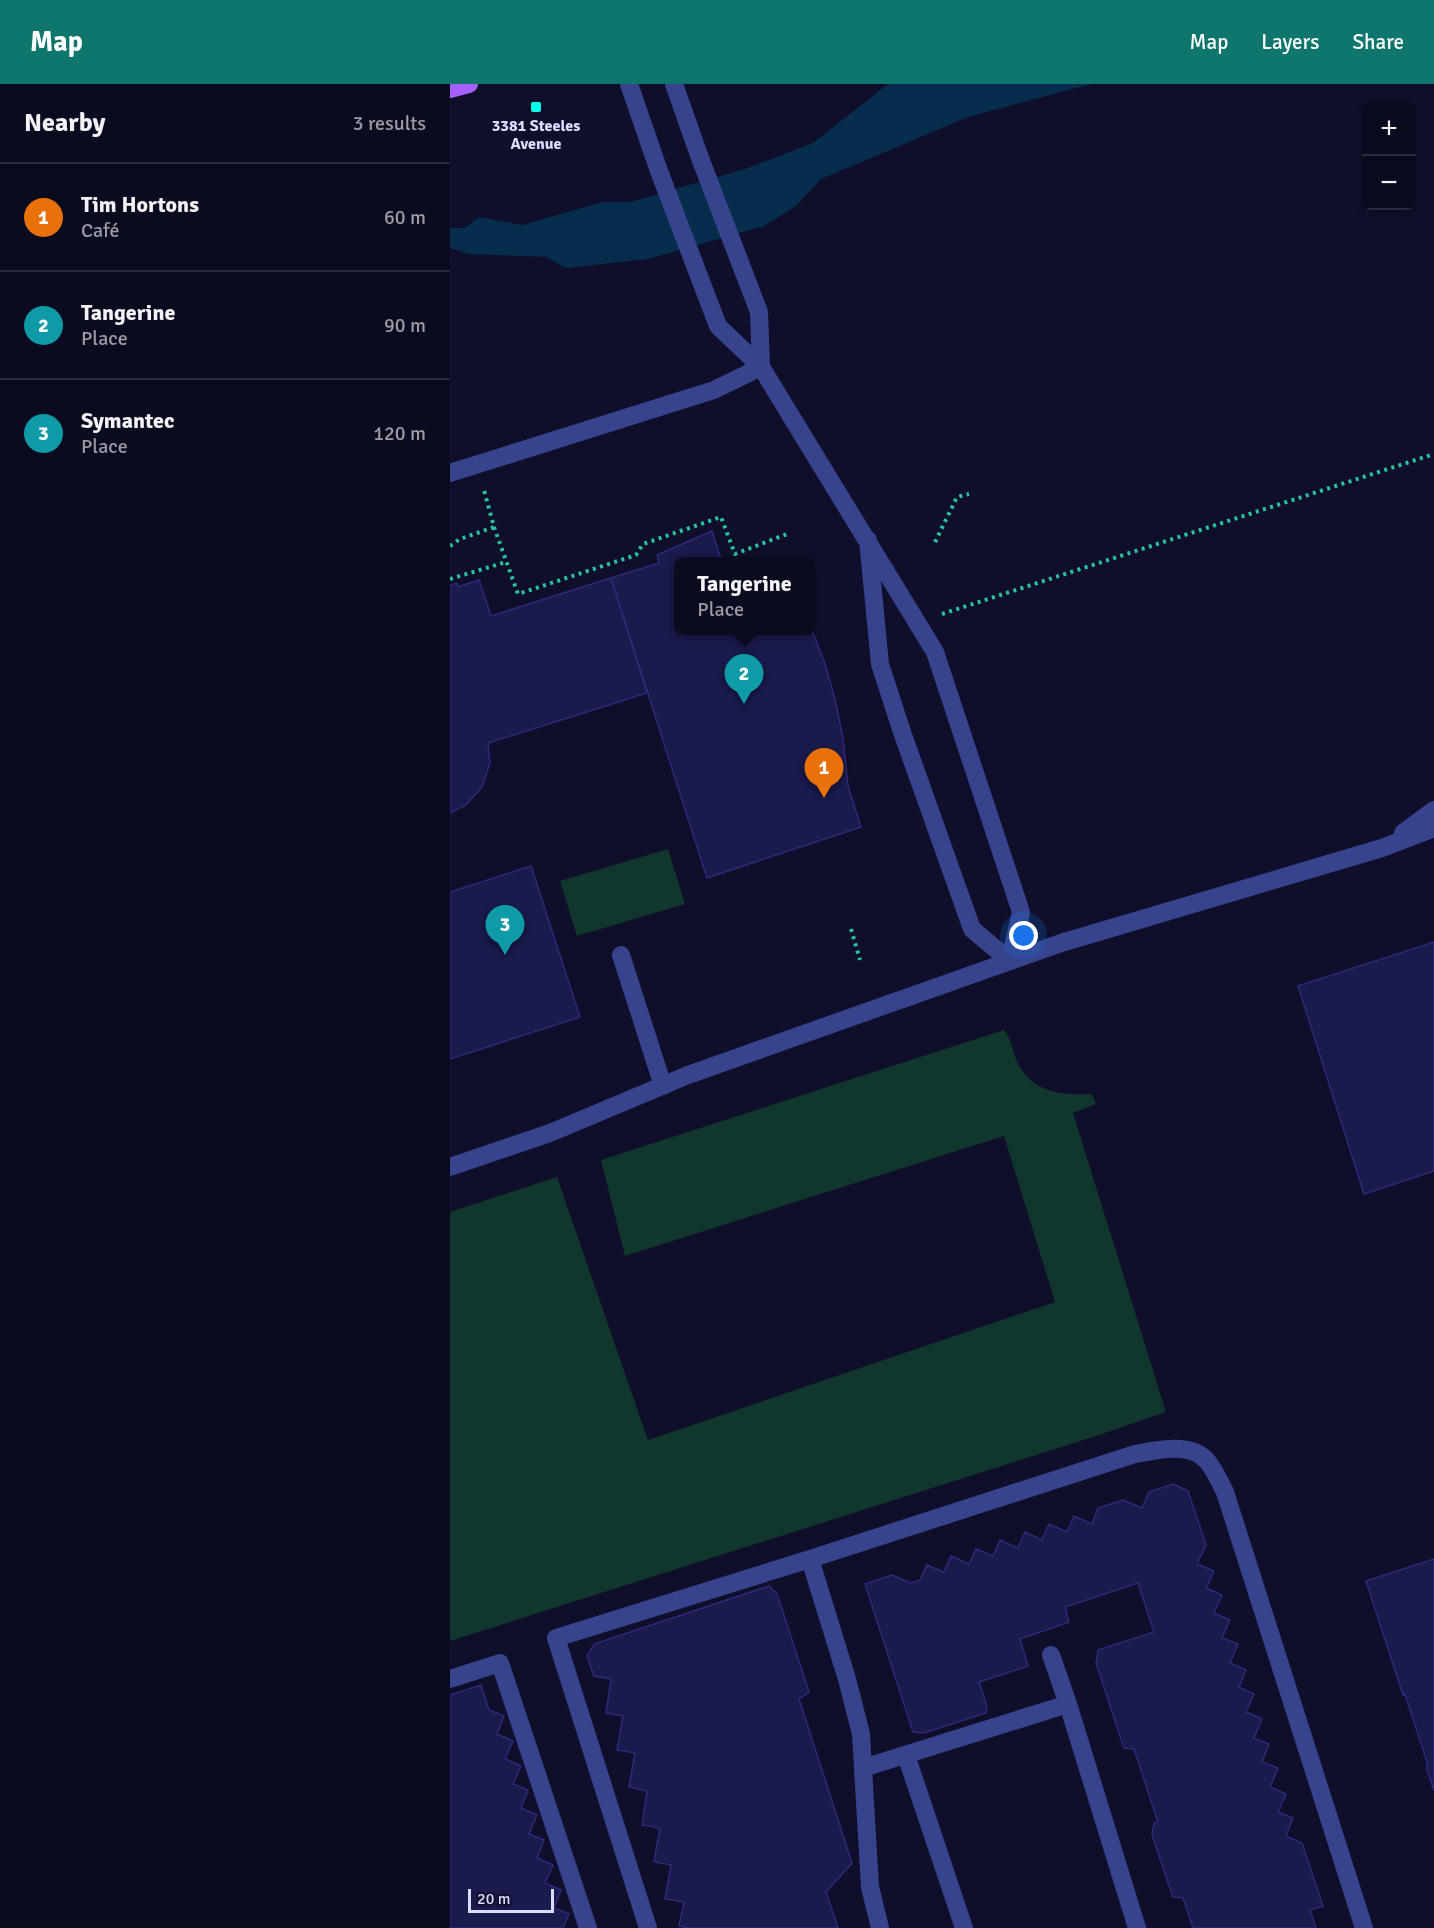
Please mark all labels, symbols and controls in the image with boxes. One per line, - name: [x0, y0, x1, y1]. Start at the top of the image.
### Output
- text: Map: [30, 25, 83, 59]
- text: Map: [1190, 29, 1228, 55]
- text: Layers: [1261, 29, 1319, 55]
- text: Share: [1352, 29, 1404, 55]
- marker: 3381 Steeles Avenue: [529, 100, 543, 114]
- map controls: [1362, 102, 1416, 210]
- button: +: [1362, 102, 1416, 156]
- text: Nearby: [24, 107, 105, 139]
- text: 3 results: [353, 111, 426, 136]
- place label: 3381 Steeles Avenue: [492, 116, 580, 154]
- button: −: [1362, 156, 1416, 210]
- text: Tim Hortons: [81, 191, 199, 218]
- text: 1: [38, 205, 49, 230]
- text: 60 m: [384, 205, 426, 230]
- text: Café: [81, 218, 120, 243]
- text: Tangerine: [81, 299, 175, 326]
- text: 2: [38, 313, 49, 338]
- text: 90 m: [384, 313, 426, 338]
- text: Place: [81, 326, 128, 351]
- text: Symantec: [81, 407, 174, 434]
- text: 3: [38, 421, 49, 446]
- text: 120 m: [373, 421, 426, 446]
- text: Place: [81, 434, 128, 459]
- popup: [674, 557, 815, 635]
- text: Tangerine: [697, 570, 792, 597]
- text: Place: [697, 597, 744, 622]
- pin: 2: [724, 654, 764, 704]
- pin: 1: [804, 748, 844, 798]
- pin: 3: [486, 906, 524, 955]
- your location: [1009, 921, 1038, 950]
- scale bar: [468, 1886, 554, 1914]
- text: 20 m: [477, 1889, 511, 1909]

